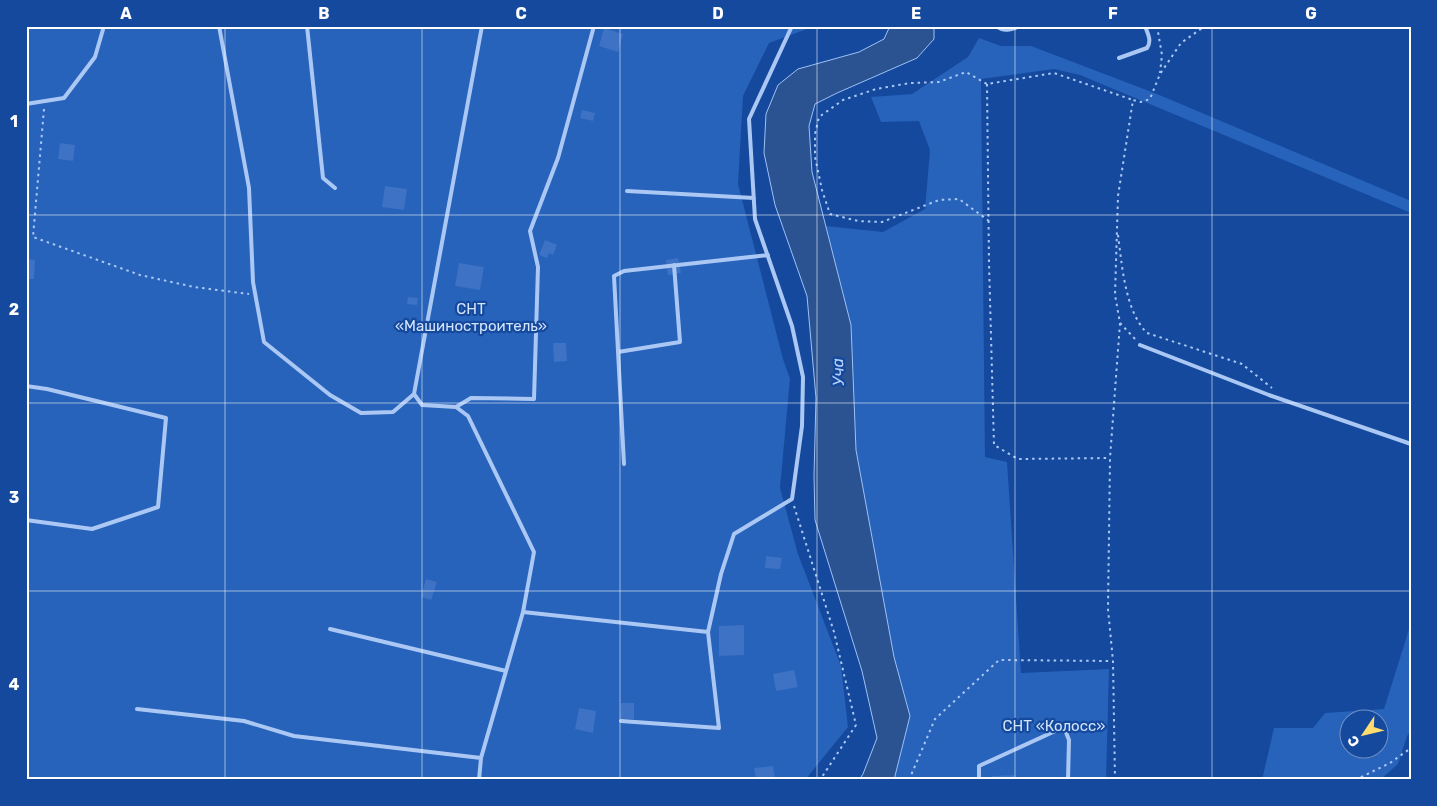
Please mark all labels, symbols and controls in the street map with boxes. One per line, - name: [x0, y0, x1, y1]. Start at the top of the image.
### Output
- text: A: [120, 4, 132, 23]
- text: B: [318, 4, 330, 23]
- text: C: [515, 4, 527, 23]
- text: D: [712, 4, 724, 23]
- text: E: [911, 4, 921, 23]
- text: F: [1108, 4, 1118, 23]
- text: G: [1305, 4, 1317, 23]
- text: 1: [10, 112, 18, 131]
- text: 2: [9, 300, 19, 319]
- park label: СНТ «Машиностроитель»: [395, 300, 547, 335]
- water label: Уча: [828, 358, 848, 386]
- text: 3: [9, 488, 19, 507]
- text: 4: [9, 675, 20, 694]
- north arrow: [1340, 708, 1390, 758]
- park label: СНТ «Колосс»: [1003, 717, 1105, 735]
- text: С: [1344, 732, 1364, 750]

